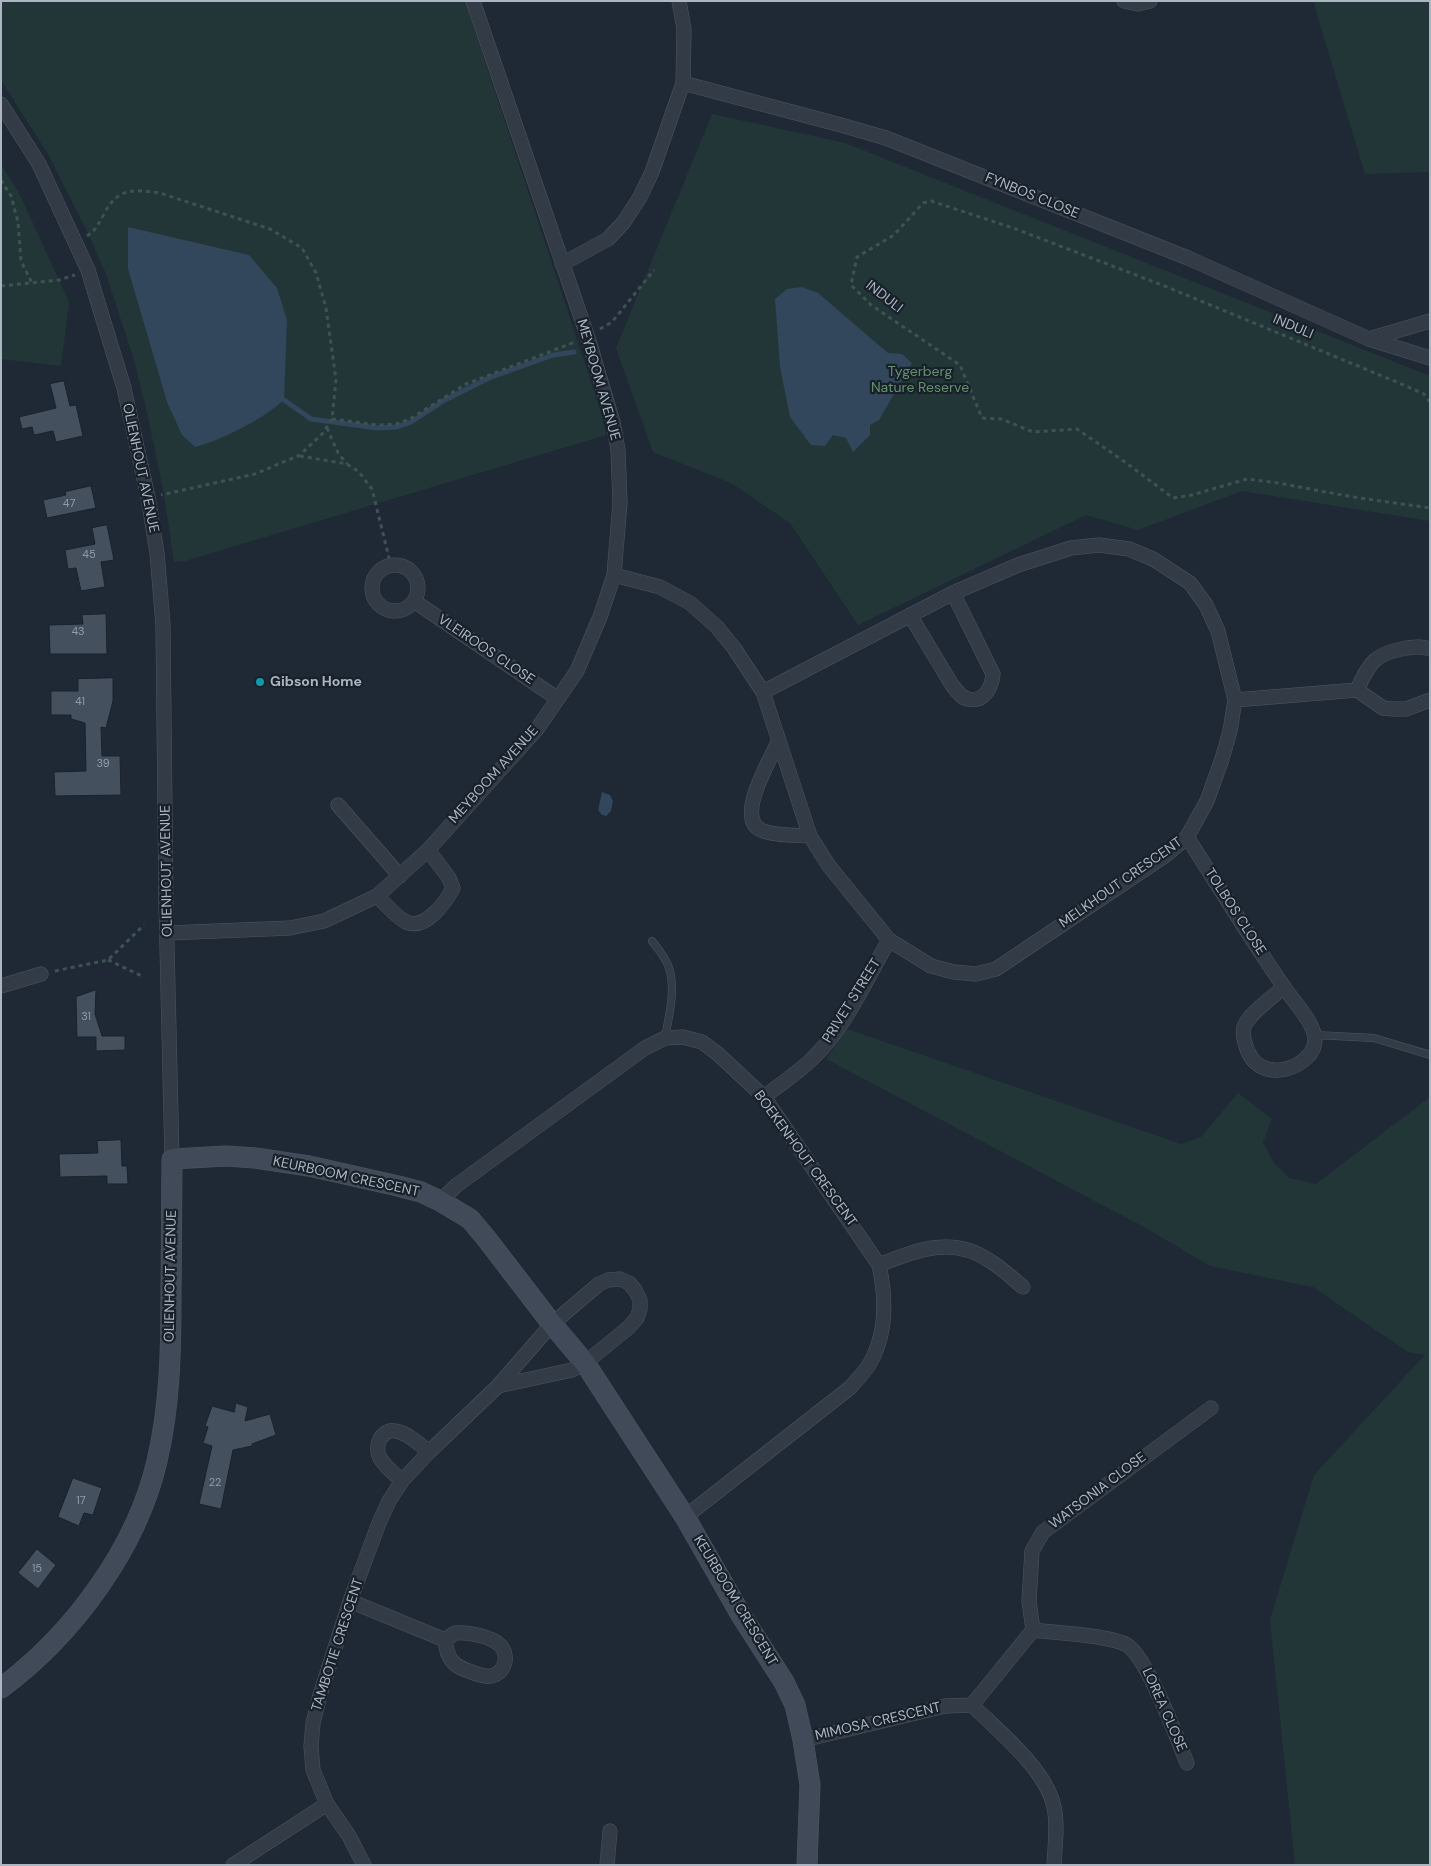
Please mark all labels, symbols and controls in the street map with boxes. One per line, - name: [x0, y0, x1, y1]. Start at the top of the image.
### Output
- street label: FYNBOS CLOSE: [983, 170, 1081, 222]
- street label: INDULI: [862, 277, 906, 317]
- street label: INDULI: [1270, 311, 1316, 343]
- street label: MEYBOOM AVENUE: [573, 317, 623, 443]
- park label: Tygerberg Nature Reserve: [871, 364, 969, 397]
- street label: OLIENHOUT AVENUE: [118, 402, 162, 534]
- house number: 47: [63, 497, 75, 511]
- house number: 45: [82, 548, 96, 562]
- street label: VLEIROOS CLOSE: [434, 611, 538, 689]
- house number: 43: [71, 625, 85, 639]
- place label: Gibson Home: [270, 674, 362, 690]
- marker: Gibson Home: [254, 676, 266, 688]
- house number: 41: [75, 695, 85, 709]
- street label: MEYBOOM AVENUE: [446, 723, 542, 827]
- house number: 39: [96, 757, 110, 771]
- street label: OLIENHOUT AVENUE: [157, 805, 177, 937]
- street label: MELKHOUT CRESCENT: [1056, 834, 1186, 932]
- street label: TOLBOS CLOSE: [1201, 865, 1269, 959]
- street label: PRIVET STREET: [819, 956, 885, 1046]
- house number: 31: [81, 1010, 91, 1024]
- street label: BOEKENHOUT CRESCENT: [750, 1088, 860, 1230]
- street label: KEURBOOM CRESCENT: [271, 1153, 421, 1201]
- street label: OLIENHOUT AVENUE: [161, 1210, 181, 1342]
- street label: WATSONIA CLOSE: [1046, 1449, 1150, 1533]
- house number: 22: [209, 1476, 221, 1490]
- house number: 17: [76, 1494, 86, 1508]
- street label: KEURBOOM CRESCENT: [689, 1533, 781, 1669]
- house number: 15: [32, 1562, 42, 1576]
- street label: TAMBOTIE CRESCENT: [309, 1576, 367, 1714]
- street label: LOREA CLOSE: [1138, 1666, 1190, 1754]
- street label: MIMOSA CRESCENT: [813, 1699, 943, 1745]

